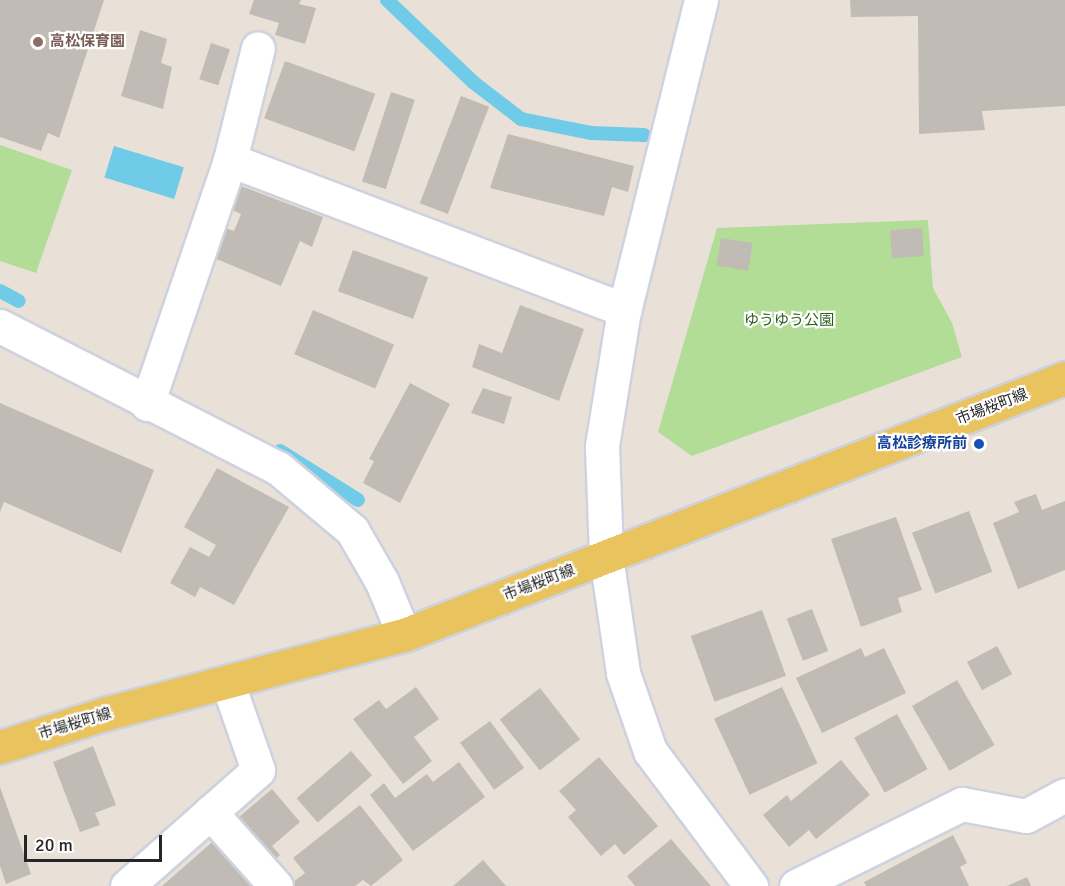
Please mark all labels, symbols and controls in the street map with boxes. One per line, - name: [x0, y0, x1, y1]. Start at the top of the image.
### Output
- place label: 高松保育園: [50, 33, 125, 51]
- marker: 高松保育園: [31, 35, 45, 49]
- park label: ゆうゆう公園: [744, 312, 834, 330]
- street label: 市場桜町線: [954, 385, 1030, 429]
- place label: 高松診療所前: [877, 435, 967, 453]
- marker: 高松診療所前: [972, 437, 986, 451]
- street label: 市場桜町線: [501, 561, 577, 605]
- street label: 市場桜町線: [37, 704, 113, 744]
- scale bar: [27, 823, 165, 861]
- text: 20 m: [35, 834, 73, 856]

